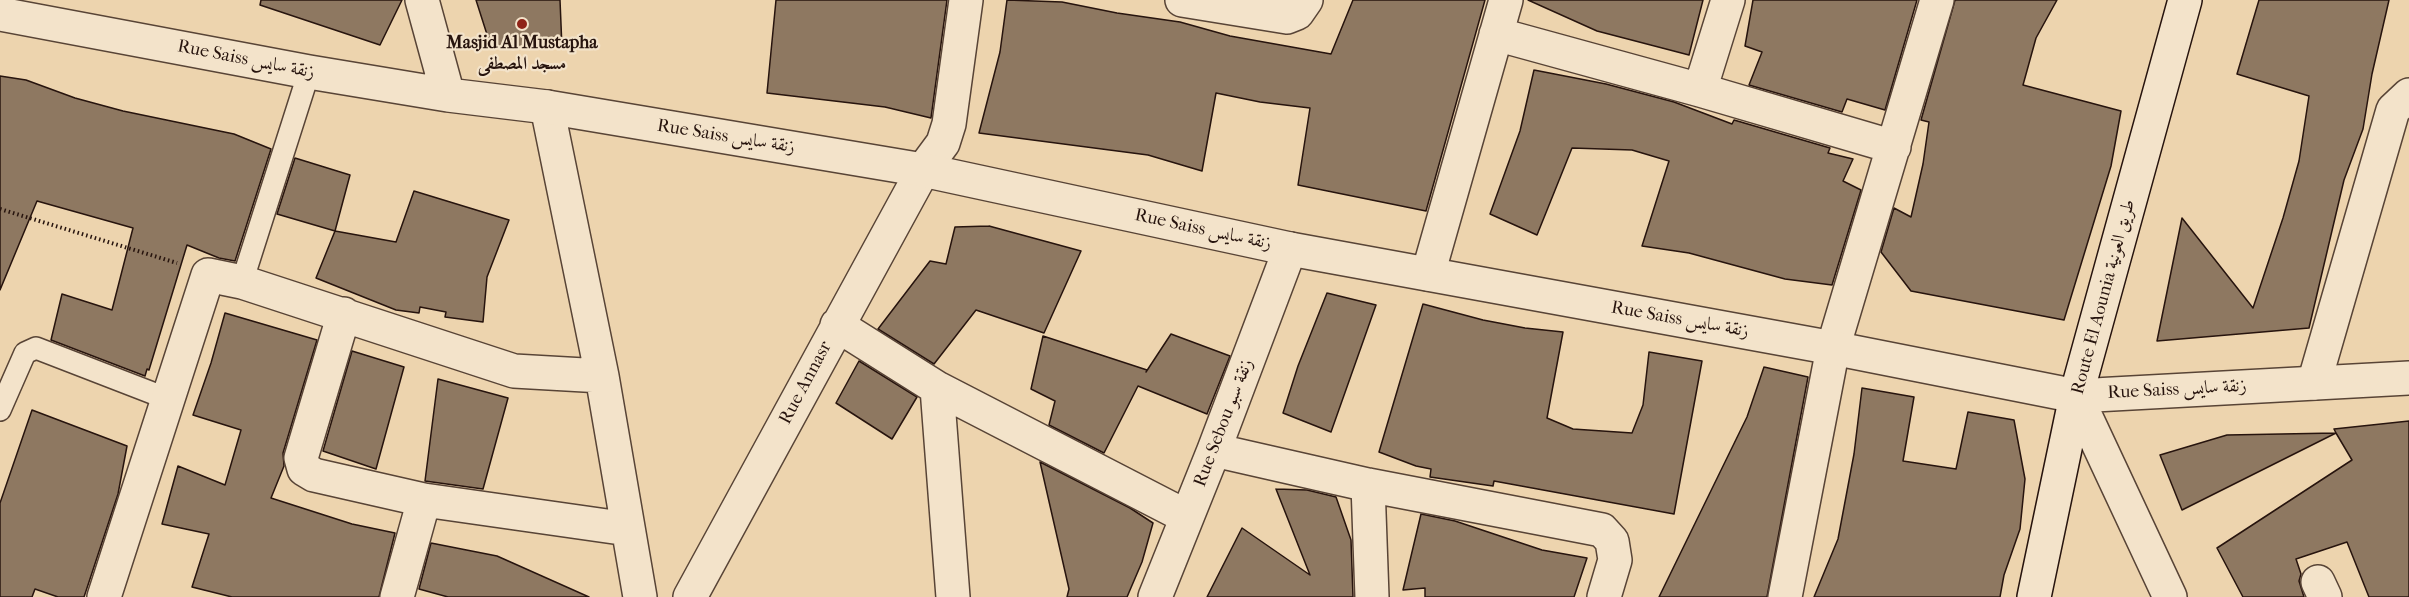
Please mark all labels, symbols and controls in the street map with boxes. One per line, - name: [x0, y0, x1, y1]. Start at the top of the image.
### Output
- marker: Masjid Al Mustapha مسجد المصطفى: [515, 17, 529, 31]
- place label: Masjid Al Mustapha مسجد المصطفى: [446, 33, 598, 76]
- street label: Rue Saiss زنقة سايس: [176, 36, 316, 84]
- street label: Rue Saiss زنقة سايس: [655, 115, 797, 159]
- street label: Route El Aounia طريق العونية: [2068, 197, 2140, 397]
- street label: Rue Saiss زنقة سايس: [1133, 205, 1273, 255]
- street label: Rue Saiss زنقة سايس: [1609, 297, 1751, 343]
- street label: Rue Annasr: [775, 338, 837, 428]
- street label: Rue Sebou زنقة سبو: [1190, 356, 1258, 490]
- street label: Rue Saiss زنقة سايس: [2107, 376, 2247, 404]

